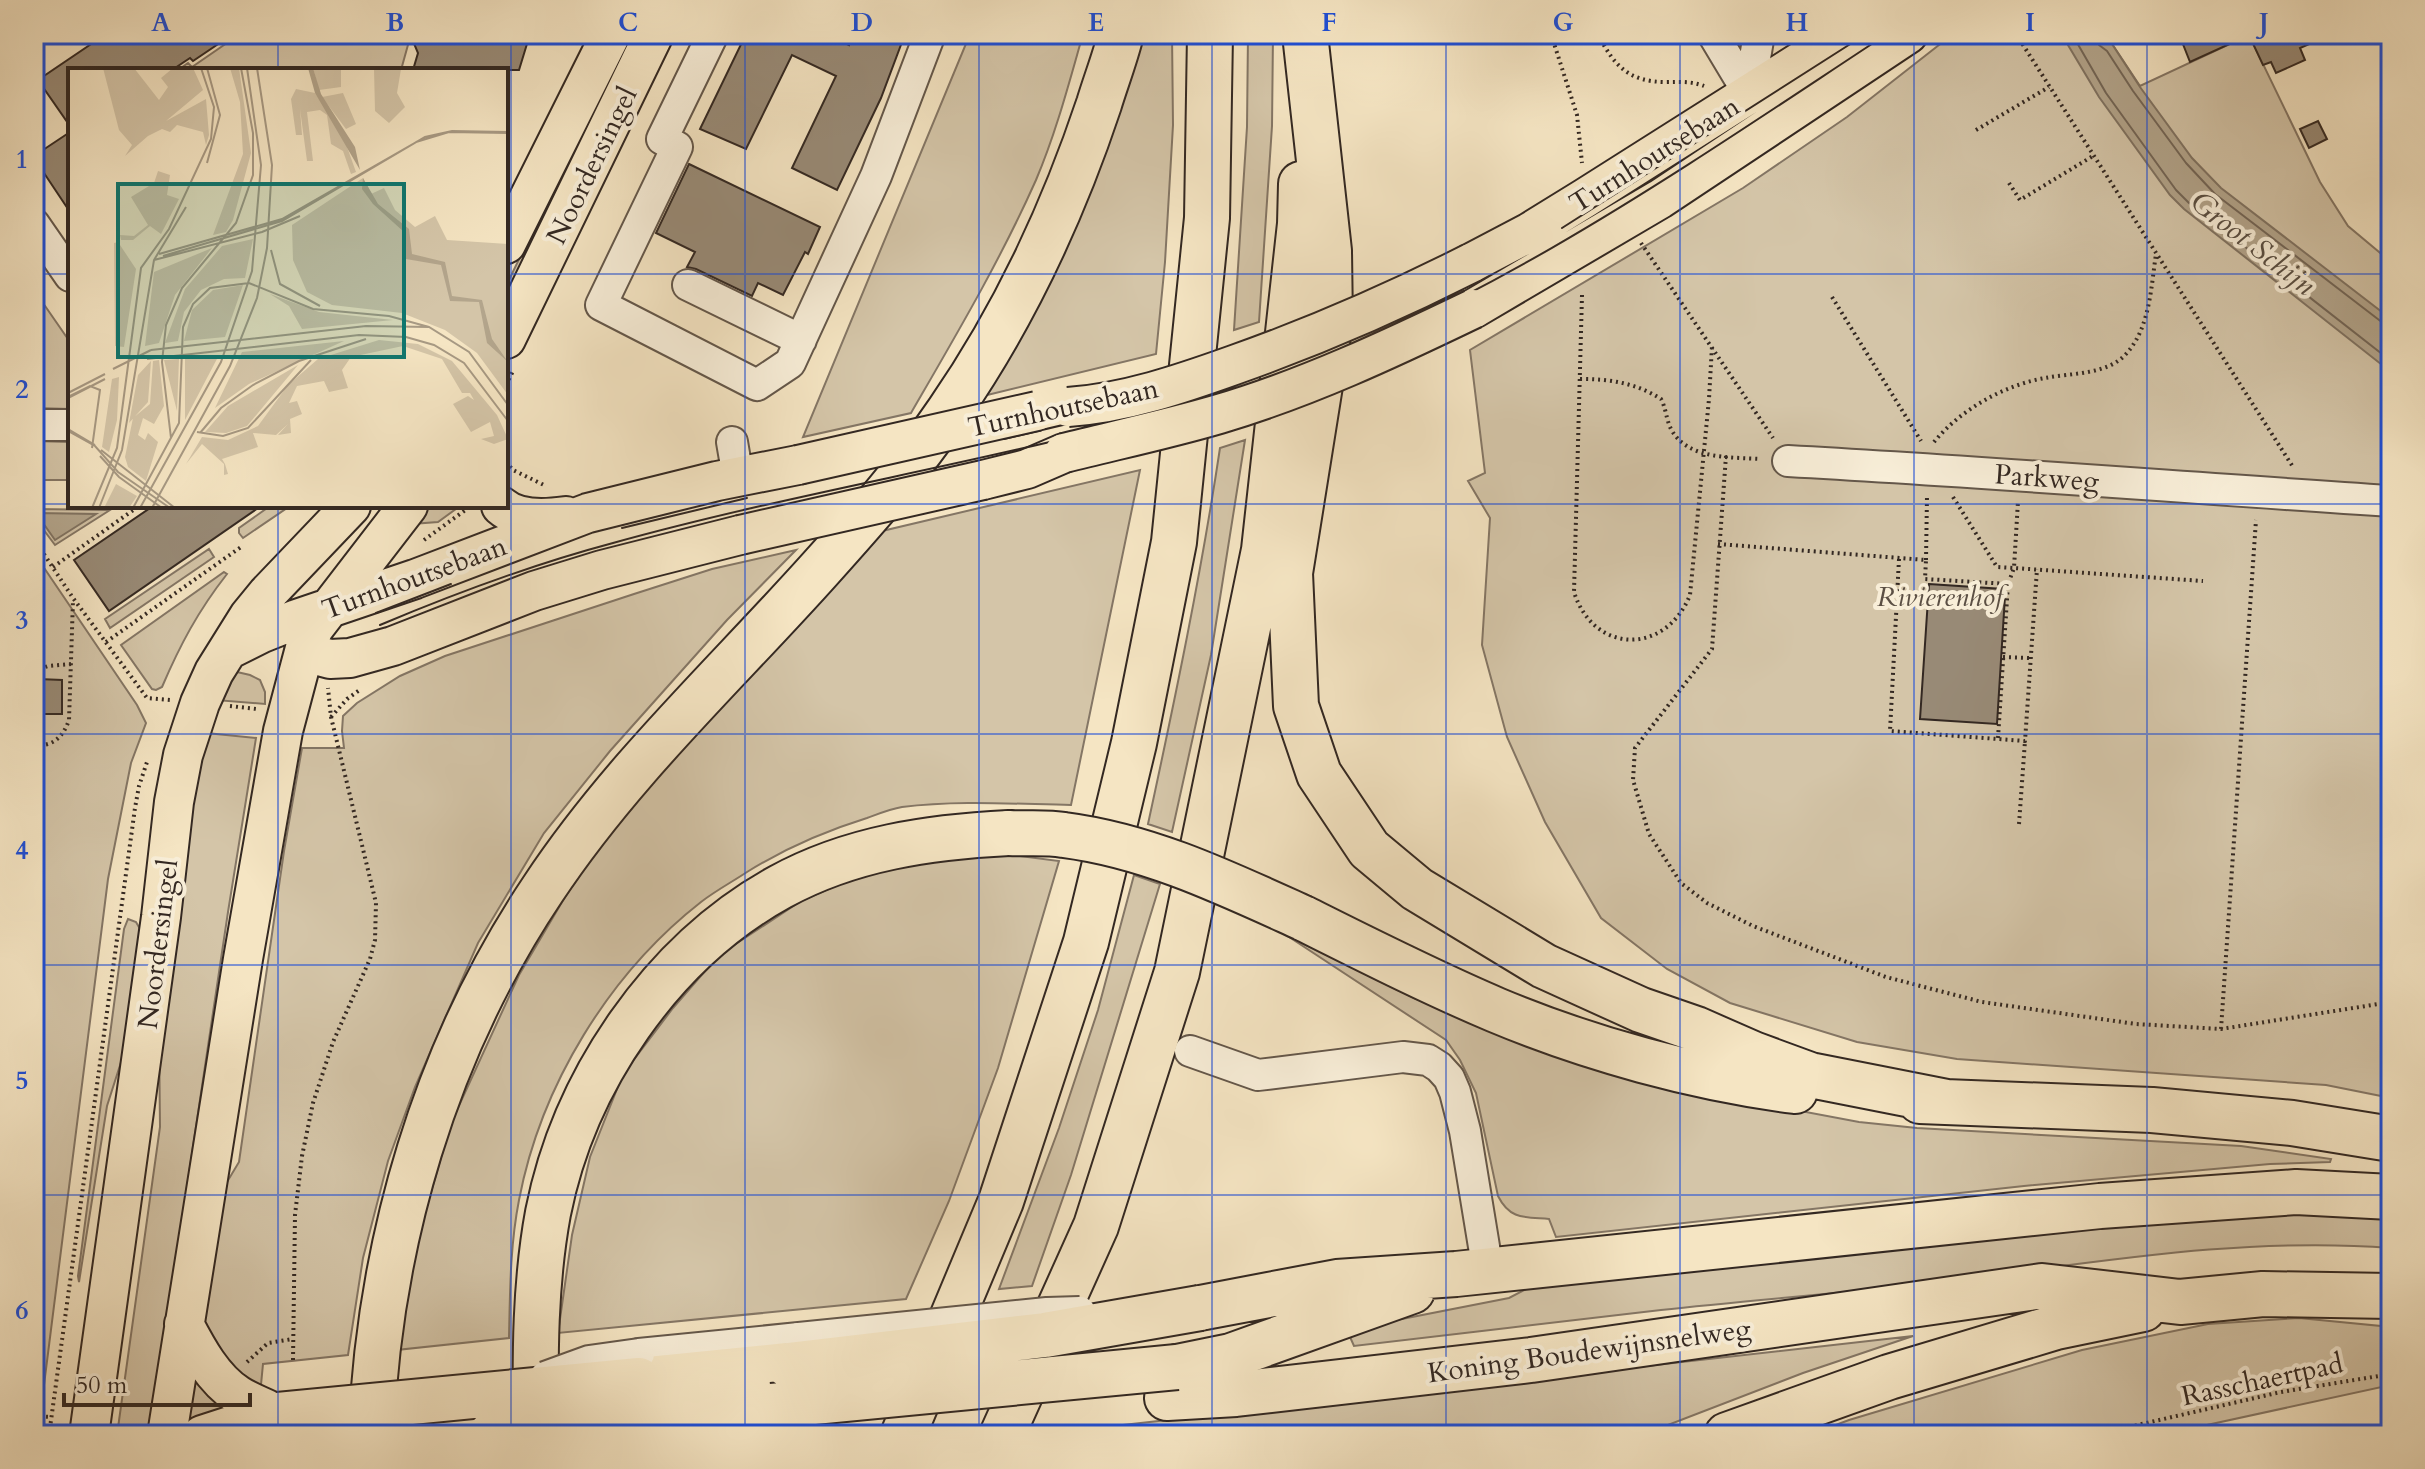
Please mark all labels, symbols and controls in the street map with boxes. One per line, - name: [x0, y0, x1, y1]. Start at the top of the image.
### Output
- text: A: [151, 5, 171, 40]
- text: B: [386, 5, 404, 40]
- text: C: [618, 5, 638, 40]
- text: D: [851, 5, 873, 40]
- text: E: [1088, 5, 1104, 40]
- text: F: [1321, 5, 1337, 40]
- text: G: [1552, 5, 1574, 40]
- text: H: [1786, 5, 1809, 40]
- text: I: [2025, 5, 2035, 40]
- text: J: [2255, 5, 2269, 40]
- inset map: [68, 68, 508, 508]
- street label: Noordersingel: [537, 80, 646, 251]
- street label: Turnhoutsebaan: [1562, 87, 1747, 222]
- text: 1: [15, 142, 29, 177]
- water label: Groot Schijn: [2182, 182, 2324, 305]
- street label: Turnhoutsebaan: [964, 369, 1162, 447]
- text: 2: [15, 372, 29, 407]
- street label: Parkweg: [1993, 455, 2101, 501]
- street label: Turnhoutsebaan: [317, 527, 512, 629]
- park label: Rivierenhof: [1877, 578, 2009, 616]
- text: 3: [15, 603, 29, 638]
- text: 4: [15, 833, 29, 868]
- street label: Noordersingel: [129, 857, 187, 1031]
- text: 5: [15, 1063, 29, 1098]
- text: 6: [15, 1293, 29, 1328]
- street label: Koning Boudewijnsnelweg: [1425, 1309, 1754, 1393]
- street label: Rasschaertpad: [2178, 1344, 2347, 1416]
- scale bar: [64, 1357, 250, 1407]
- text: 50 m: [76, 1369, 128, 1402]

